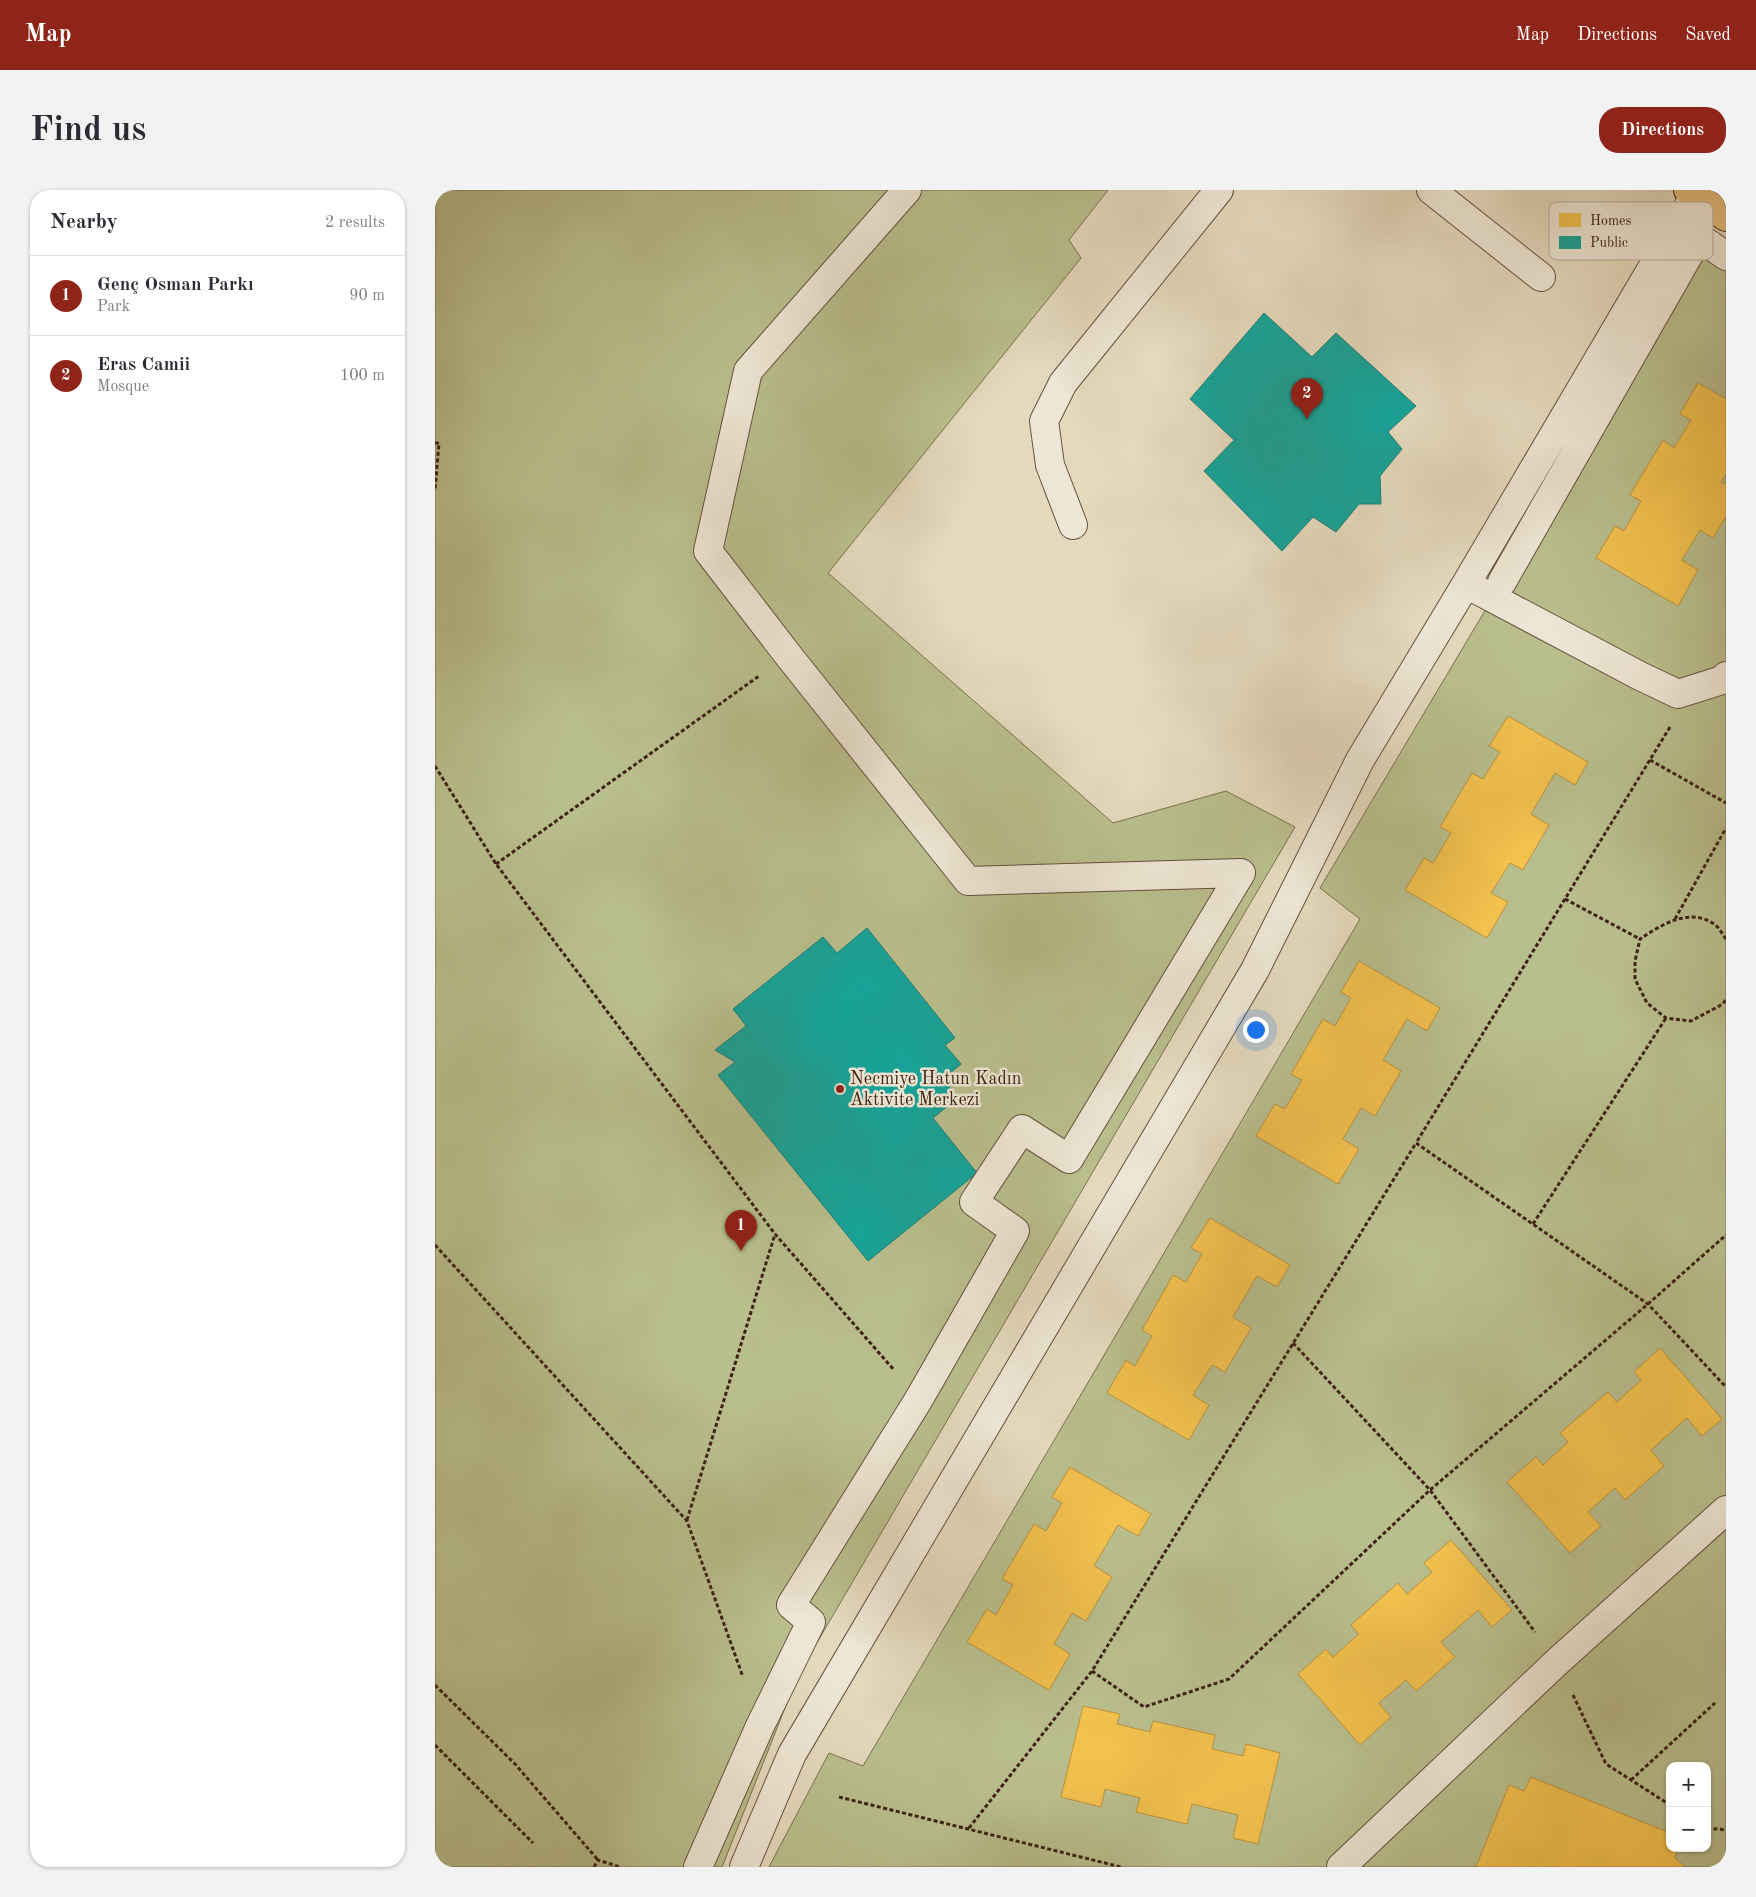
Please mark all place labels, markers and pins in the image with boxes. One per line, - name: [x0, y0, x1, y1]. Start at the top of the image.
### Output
- pin: 2: [1291, 378, 1323, 419]
- place label: Necmiye Hatun Kadın Aktivite Merkezi: [850, 1070, 1022, 1109]
- marker: Necmiye Hatun Kadın Aktivite Merkezi: [834, 1083, 846, 1095]
- pin: 1: [725, 1210, 757, 1251]

